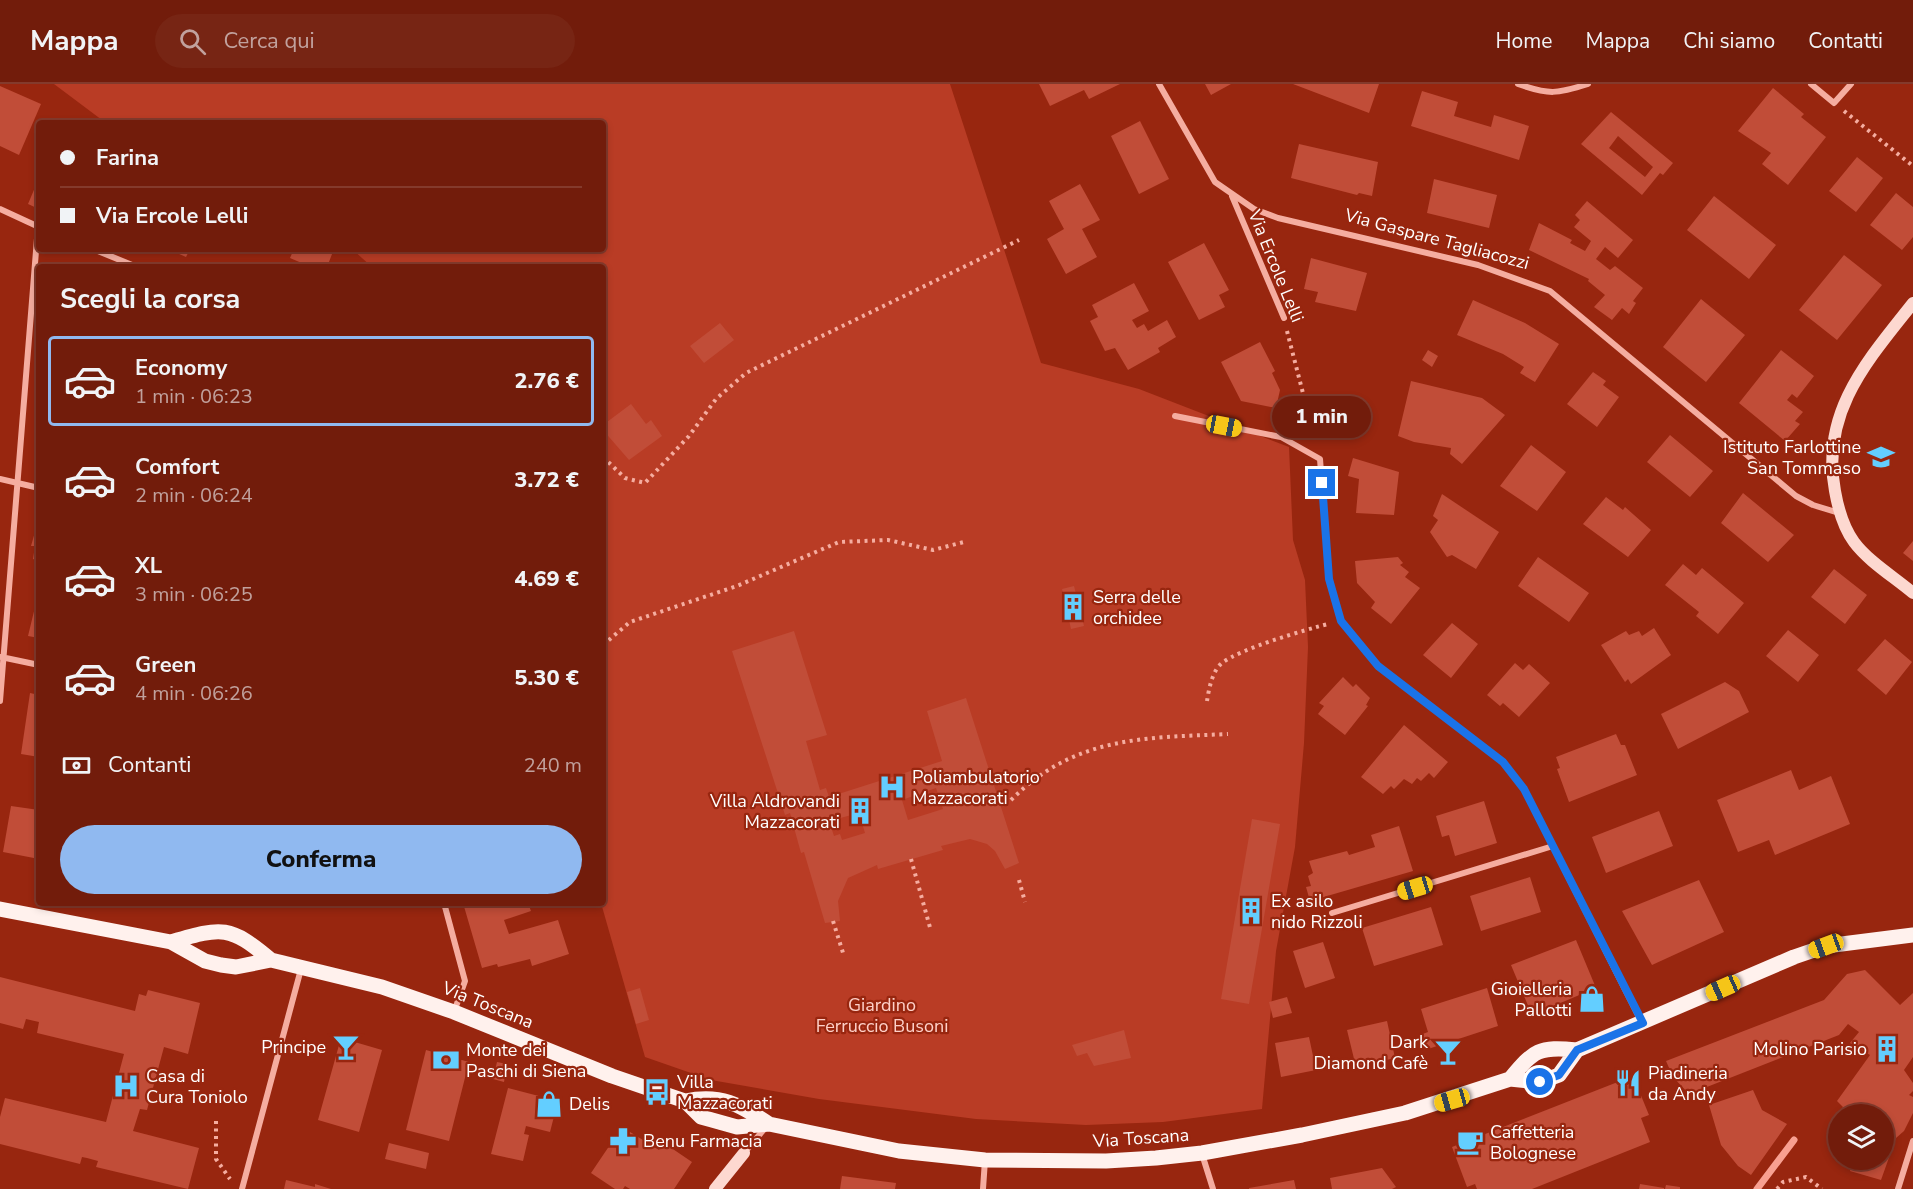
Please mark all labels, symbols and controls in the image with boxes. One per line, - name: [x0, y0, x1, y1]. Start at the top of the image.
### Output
- search box: [155, 14, 575, 68]
- text: Mappa: [30, 22, 119, 60]
- icon: search: [176, 25, 209, 58]
- text: Cerca qui: [224, 26, 315, 56]
- text: Home: [1496, 27, 1552, 55]
- text: Mappa: [1585, 27, 1650, 55]
- text: Chi siamo: [1683, 27, 1775, 55]
- text: Contatti: [1808, 27, 1883, 55]
- text: Farina: [96, 143, 159, 173]
- text: Via Ercole Lelli: [96, 201, 248, 231]
- street label: Via Gaspare Tagliacozzi: [1341, 203, 1532, 275]
- street label: Via Ercole Lelli: [1242, 205, 1309, 326]
- text: Scegli la corsa: [60, 281, 240, 318]
- text: Economy: [135, 353, 227, 383]
- icon: car: [63, 354, 117, 408]
- text: 2.76 €: [514, 366, 579, 396]
- text: 1 min · 06:23: [135, 383, 253, 410]
- callout: 1 min: [1272, 396, 1372, 438]
- text: 1 min: [1295, 403, 1348, 430]
- car: [1205, 414, 1243, 438]
- place label: Istituto Farlottine San Tommaso: [1723, 435, 1861, 480]
- school or university icon: Istituto Farlottine San Tommaso: [1866, 442, 1896, 472]
- text: Comfort: [135, 452, 219, 482]
- icon: car: [63, 453, 117, 507]
- text: 3.72 €: [514, 465, 579, 495]
- route end: [1308, 469, 1335, 496]
- text: 2 min · 06:24: [135, 482, 253, 509]
- text: XL: [135, 551, 162, 581]
- icon: car: [63, 552, 117, 606]
- text: 4.69 €: [514, 564, 579, 594]
- text: 3 min · 06:25: [135, 581, 253, 608]
- place label: Serra delle orchidee: [1093, 585, 1181, 630]
- building icon: Serra delle orchidee: [1058, 592, 1088, 622]
- text: Green: [135, 650, 196, 680]
- icon: car: [63, 651, 117, 705]
- text: 5.30 €: [514, 663, 579, 693]
- text: 4 min · 06:26: [135, 680, 253, 707]
- icon: cash: [60, 749, 93, 782]
- text: Contanti: [108, 750, 191, 780]
- text: 240 m: [524, 752, 582, 779]
- place label: Poliambulatorio Mazzacorati: [912, 765, 1040, 810]
- hospital icon: Poliambulatorio Mazzacorati: [877, 772, 907, 802]
- place label: Villa Aldrovandi Mazzacorati: [709, 789, 840, 834]
- building icon: Villa Aldrovandi Mazzacorati: [845, 796, 875, 826]
- button: Conferma: [60, 825, 582, 894]
- car: [1395, 874, 1435, 902]
- place label: Ex asilo nido Rizzoli: [1271, 889, 1363, 934]
- building icon: Ex asilo nido Rizzoli: [1236, 896, 1266, 926]
- car: [1806, 931, 1846, 961]
- car: [1703, 972, 1743, 1004]
- street label: Via Toscana: [438, 975, 537, 1034]
- place label: Gioielleria Pallotti: [1491, 977, 1572, 1022]
- shop icon: Gioielleria Pallotti: [1577, 984, 1607, 1014]
- park label: Giardino Ferruccio Busoni: [816, 993, 948, 1038]
- place label: Dark Diamond Cafè: [1313, 1030, 1429, 1075]
- bar icon: Principe: [331, 1032, 361, 1062]
- building icon: Molino Parisio: [1872, 1034, 1902, 1064]
- place label: Principe: [261, 1035, 326, 1059]
- bar icon: Dark Diamond Cafè: [1433, 1037, 1463, 1067]
- place label: Molino Parisio: [1753, 1037, 1867, 1061]
- place label: Monte dei Paschi di Siena: [466, 1038, 586, 1083]
- bank icon: Monte dei Paschi di Siena: [431, 1045, 461, 1075]
- place label: Piadineria da Andy: [1648, 1061, 1728, 1106]
- place label: Casa di Cura Toniolo: [146, 1064, 248, 1109]
- route start: [1526, 1068, 1553, 1095]
- restaurant icon: Piadineria da Andy: [1613, 1068, 1643, 1098]
- place label: Villa Mazzacorati: [676, 1070, 773, 1115]
- hospital icon: Casa di Cura Toniolo: [111, 1071, 141, 1101]
- bus stop icon: Villa Mazzacorati: [642, 1077, 672, 1107]
- car: [1432, 1086, 1472, 1114]
- shop icon: Delis: [534, 1089, 564, 1119]
- place label: Delis: [569, 1092, 610, 1116]
- map controls: [1828, 1104, 1894, 1170]
- button: layers: [1828, 1104, 1894, 1170]
- place label: Caffetteria Bolognese: [1490, 1120, 1576, 1165]
- street label: Via Toscana: [1091, 1123, 1190, 1153]
- pharmacy icon: Benu Farmacia: [608, 1126, 638, 1156]
- cafe icon: Caffetteria Bolognese: [1455, 1127, 1485, 1157]
- place label: Benu Farmacia: [643, 1129, 762, 1153]

